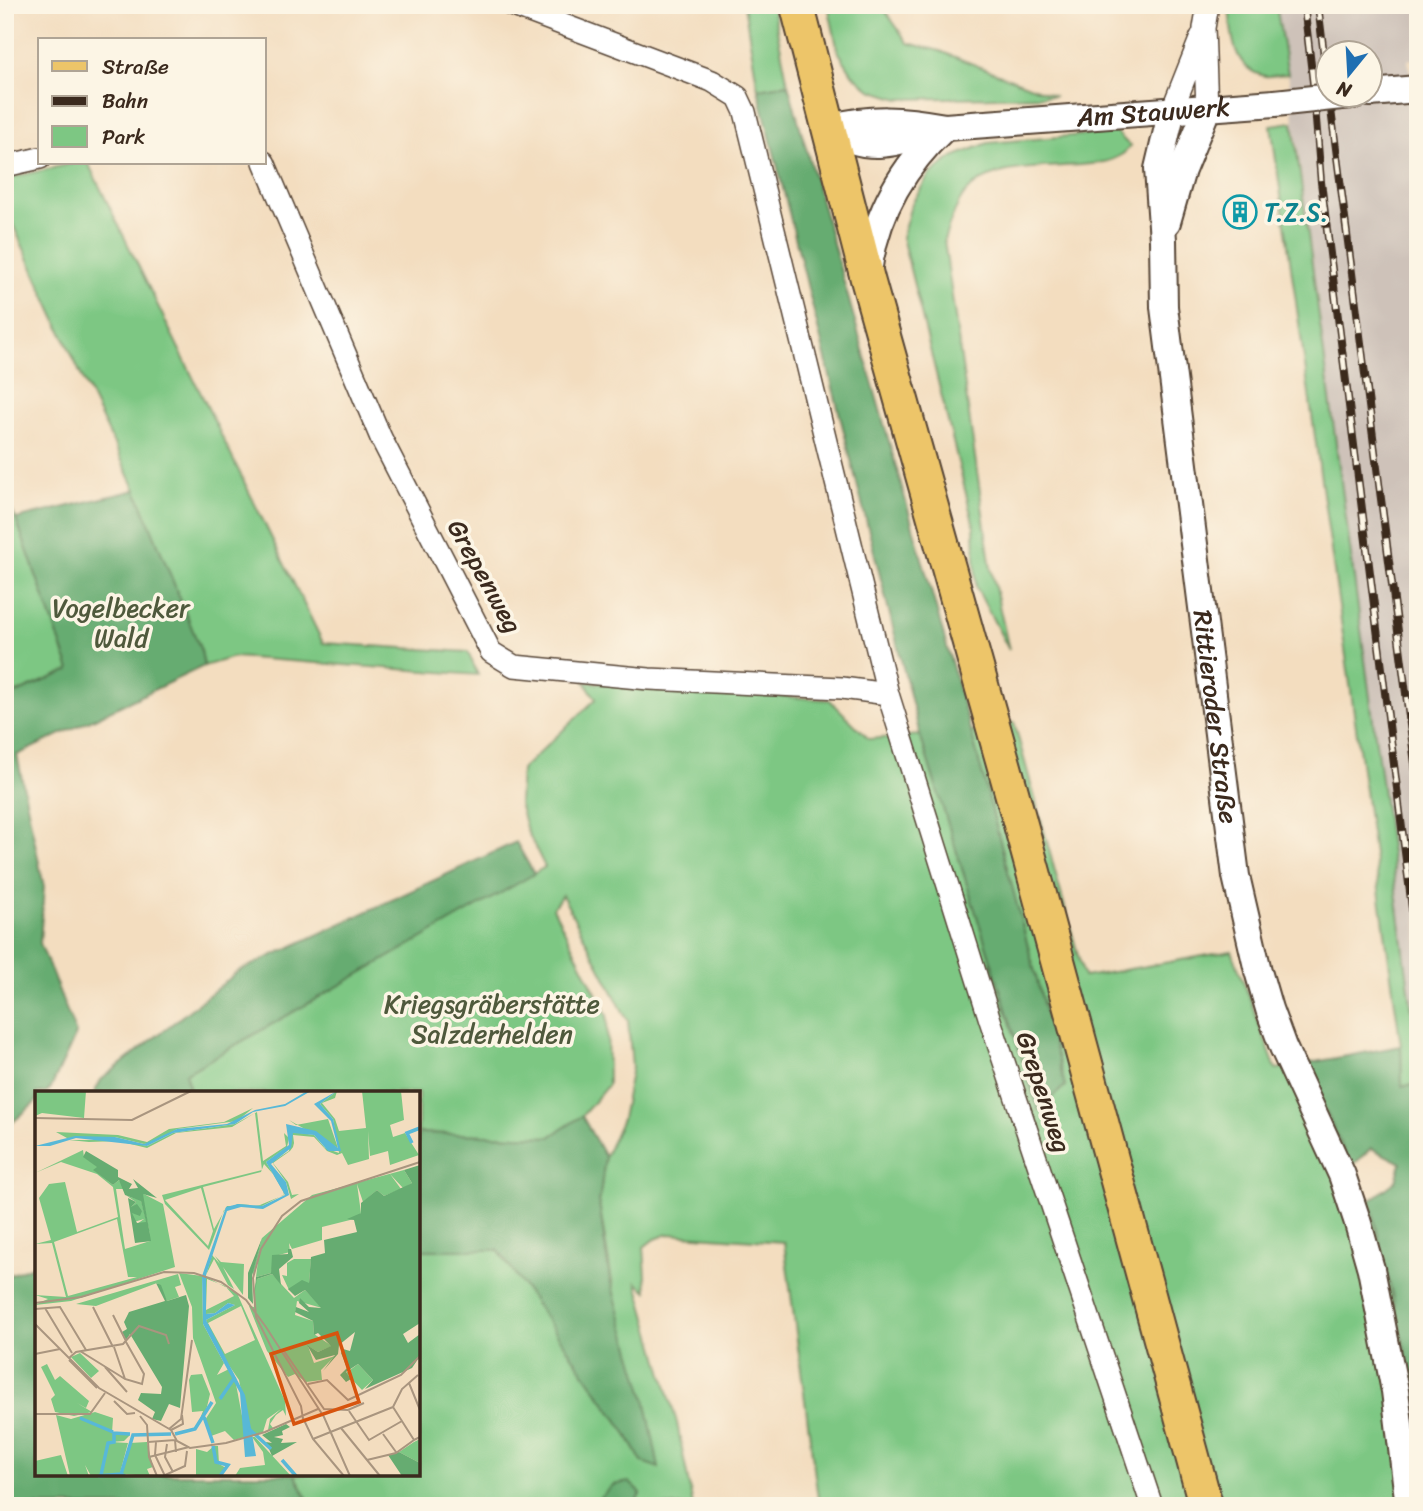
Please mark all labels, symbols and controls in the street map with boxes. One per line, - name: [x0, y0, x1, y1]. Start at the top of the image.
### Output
- legend: [38, 38, 266, 164]
- north arrow: [1314, 38, 1384, 108]
- text: Straße: [102, 48, 169, 86]
- text: N: [1332, 72, 1356, 108]
- text: Bahn: [102, 82, 148, 120]
- street label: Am Stauwerk: [1074, 83, 1232, 140]
- text: Park: [102, 118, 145, 156]
- place label: T.Z.S.: [1264, 189, 1328, 235]
- building icon: T.Z.S.: [1221, 193, 1259, 231]
- street label: Grepenweg: [435, 510, 535, 642]
- park label: Vogelbecker Wald: [52, 585, 191, 661]
- street label: Rittieroder Straße: [1180, 607, 1252, 827]
- park label: Kriegsgräberstätte Salzderhelden: [384, 981, 600, 1057]
- street label: Grepenweg: [1003, 1025, 1085, 1159]
- inset map: [35, 1091, 420, 1476]

